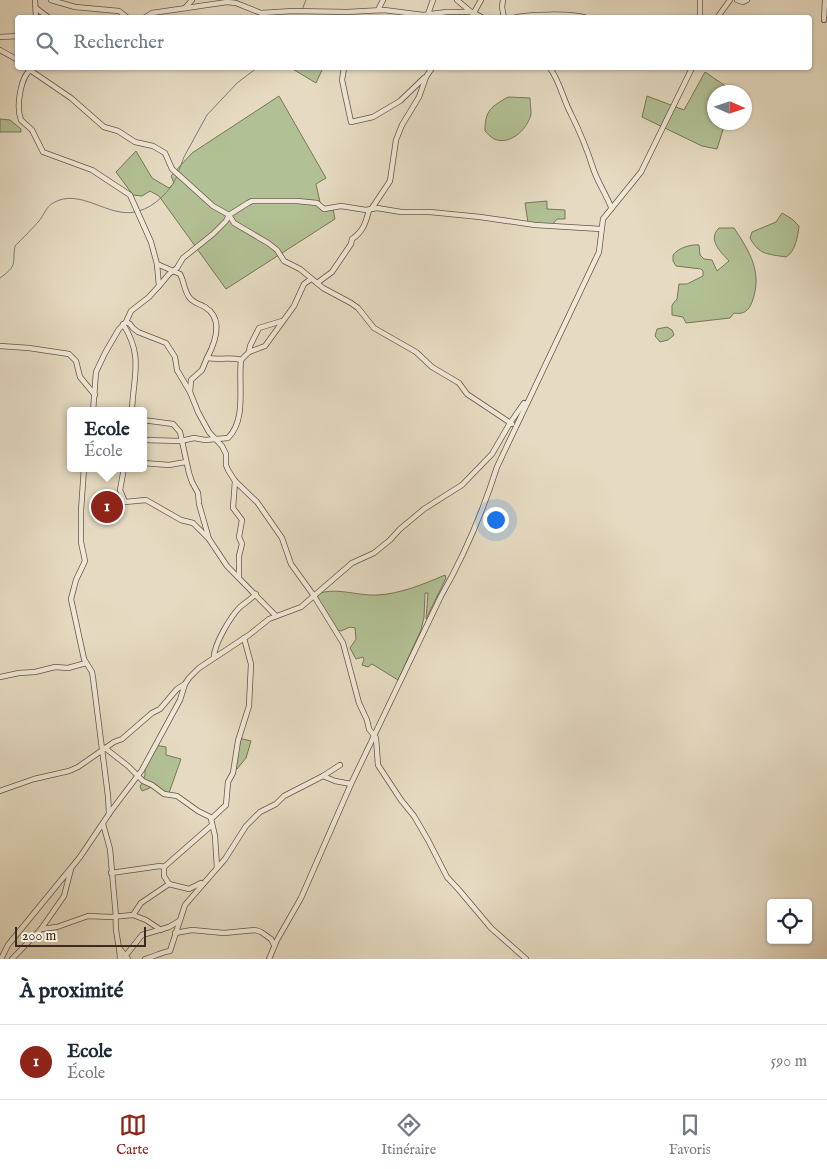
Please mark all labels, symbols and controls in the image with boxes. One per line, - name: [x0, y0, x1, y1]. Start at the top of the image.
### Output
- search box: [15, 15, 812, 70]
- icon: search: [33, 29, 61, 57]
- text: Rechercher: [73, 31, 164, 55]
- north arrow: [707, 85, 752, 130]
- popup: [67, 407, 147, 472]
- text: Ecole: [84, 418, 130, 442]
- text: École: [84, 442, 123, 462]
- pin: 1: [91, 488, 123, 526]
- your location: [483, 507, 509, 533]
- map controls: [767, 899, 812, 944]
- button: locate: [767, 899, 812, 944]
- scale bar: [15, 924, 146, 947]
- text: 200 m: [22, 927, 56, 945]
- text: À proximité: [20, 978, 123, 1005]
- text: Ecole: [67, 1040, 112, 1064]
- text: 1: [33, 1052, 39, 1072]
- text: 590 m: [771, 1052, 807, 1072]
- text: École: [67, 1064, 105, 1084]
- tab: Carte: [116, 1111, 149, 1159]
- tab: Itinéraire: [381, 1111, 436, 1159]
- tab: Favoris: [669, 1111, 711, 1159]

